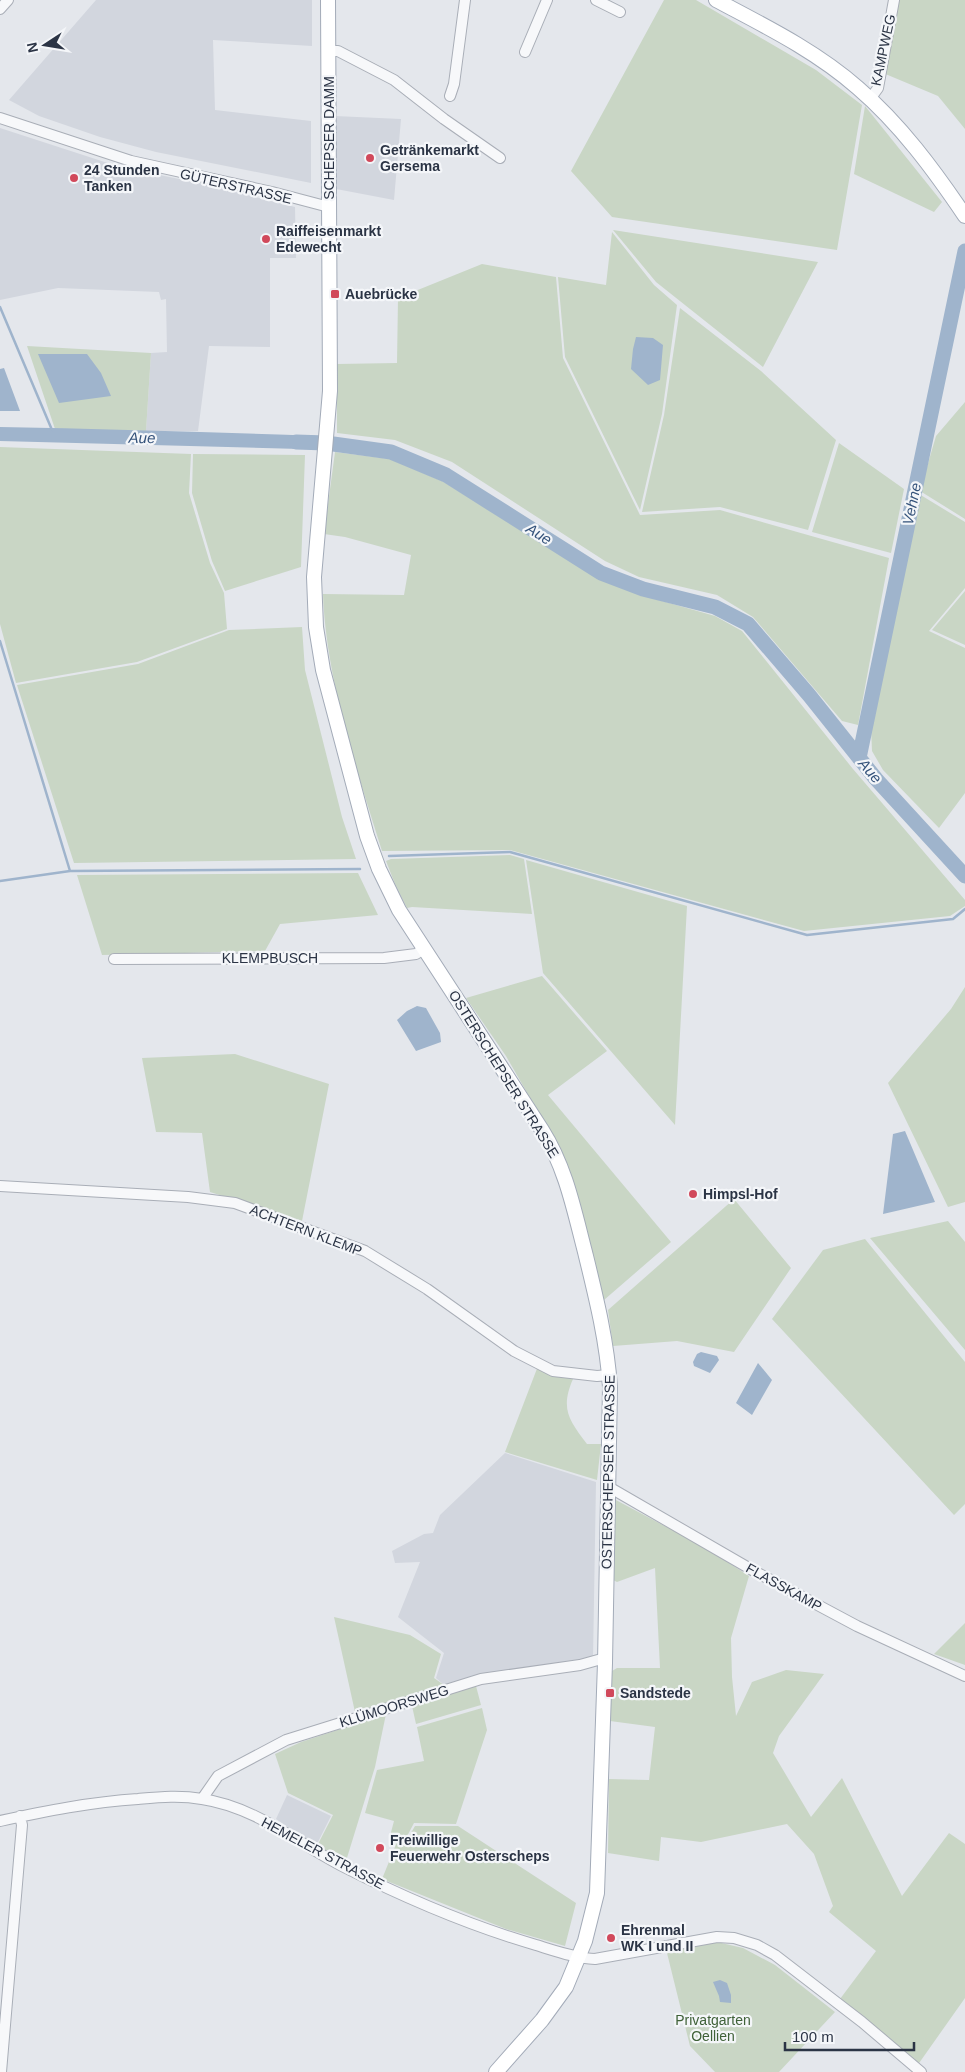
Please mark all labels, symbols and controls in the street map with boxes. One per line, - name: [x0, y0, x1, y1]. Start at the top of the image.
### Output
- street label: KAMPWEG: [868, 13, 898, 87]
- north arrow: [20, 20, 70, 70]
- text: N: [23, 41, 41, 54]
- street label: SCHEPSER DAMM: [321, 76, 337, 200]
- place label: Getränkemarkt Gersema: [380, 142, 479, 174]
- marker: Getränkemarkt Gersema: [364, 152, 376, 164]
- place label: 24 Stunden Tanken: [84, 162, 159, 194]
- street label: GÜTERSTRASSE: [178, 164, 294, 207]
- marker: 24 Stunden Tanken: [68, 172, 80, 184]
- place label: Raiffeisenmarkt Edewecht: [276, 223, 381, 255]
- marker: Raiffeisenmarkt Edewecht: [260, 233, 272, 245]
- place label: Auebrücke: [345, 286, 418, 302]
- marker: Auebrücke: [329, 288, 341, 300]
- water label: Aue: [128, 429, 156, 446]
- water label: Vehne: [899, 481, 924, 527]
- water label: Aue: [523, 519, 555, 548]
- water label: Aue: [855, 754, 885, 786]
- street label: KLEMPBUSCH: [222, 950, 318, 966]
- street label: OSTERSCHEPSER STRASSE: [446, 987, 562, 1161]
- place label: Himpsl-Hof: [703, 1186, 778, 1202]
- marker: Himpsl-Hof: [687, 1188, 699, 1200]
- street label: ACHTERN KLEMP: [248, 1201, 364, 1259]
- street label: OSTERSCHEPSER STRASSE: [598, 1375, 618, 1569]
- street label: FLASSKAMP: [743, 1560, 825, 1614]
- street label: KLÜMOORSWEG: [337, 1681, 451, 1730]
- place label: Sandstede: [620, 1685, 691, 1701]
- marker: Sandstede: [604, 1687, 616, 1699]
- street label: HEMELER STRASSE: [259, 1814, 387, 1892]
- place label: Freiwillige Feuerwehr Osterscheps: [390, 1832, 550, 1864]
- marker: Freiwillige Feuerwehr Osterscheps: [374, 1842, 386, 1854]
- place label: Ehrenmal WK I und II: [621, 1922, 693, 1954]
- marker: Ehrenmal WK I und II: [605, 1932, 617, 1944]
- park label: Privatgarten Oellien: [675, 2012, 751, 2044]
- scale bar: [785, 2020, 914, 2052]
- text: 100 m: [792, 2028, 834, 2045]

